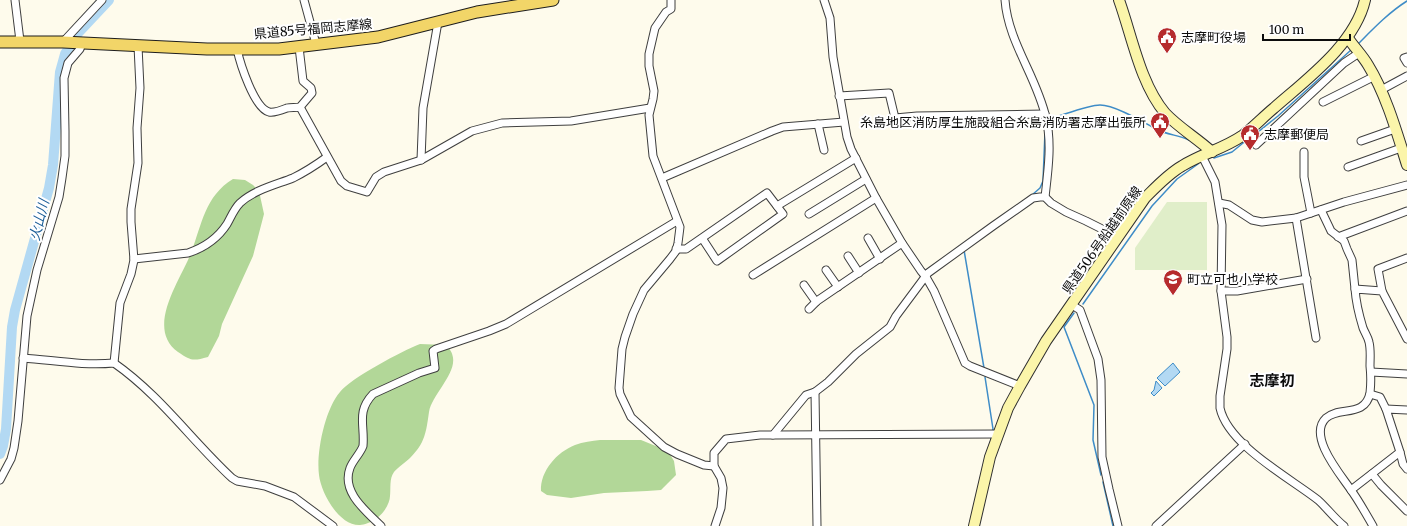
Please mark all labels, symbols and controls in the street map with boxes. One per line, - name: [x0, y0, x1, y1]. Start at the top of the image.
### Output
- street label: 県道85号福岡志摩線: [253, 15, 373, 43]
- scale bar: [1263, 16, 1350, 42]
- text: 100 m: [1269, 22, 1304, 37]
- public building icon: 志摩町役場: [1156, 26, 1178, 54]
- place label: 志摩町役場: [1181, 29, 1246, 46]
- public building icon: 糸島地区消防厚生施設組合糸島消防署志摩出張所: [1149, 111, 1171, 139]
- place label: 糸島地区消防厚生施設組合糸島消防署志摩出張所: [860, 114, 1146, 131]
- public building icon: 志摩郵便局: [1239, 123, 1261, 151]
- place label: 志摩郵便局: [1264, 126, 1329, 143]
- street label: 県道506号船越前原線: [1058, 183, 1146, 297]
- water label: 火山川: [25, 196, 53, 243]
- school or university icon: 町立可也小学校: [1162, 268, 1184, 296]
- place label: 町立可也小学校: [1187, 271, 1278, 288]
- district label: 志摩初: [1249, 371, 1295, 390]

